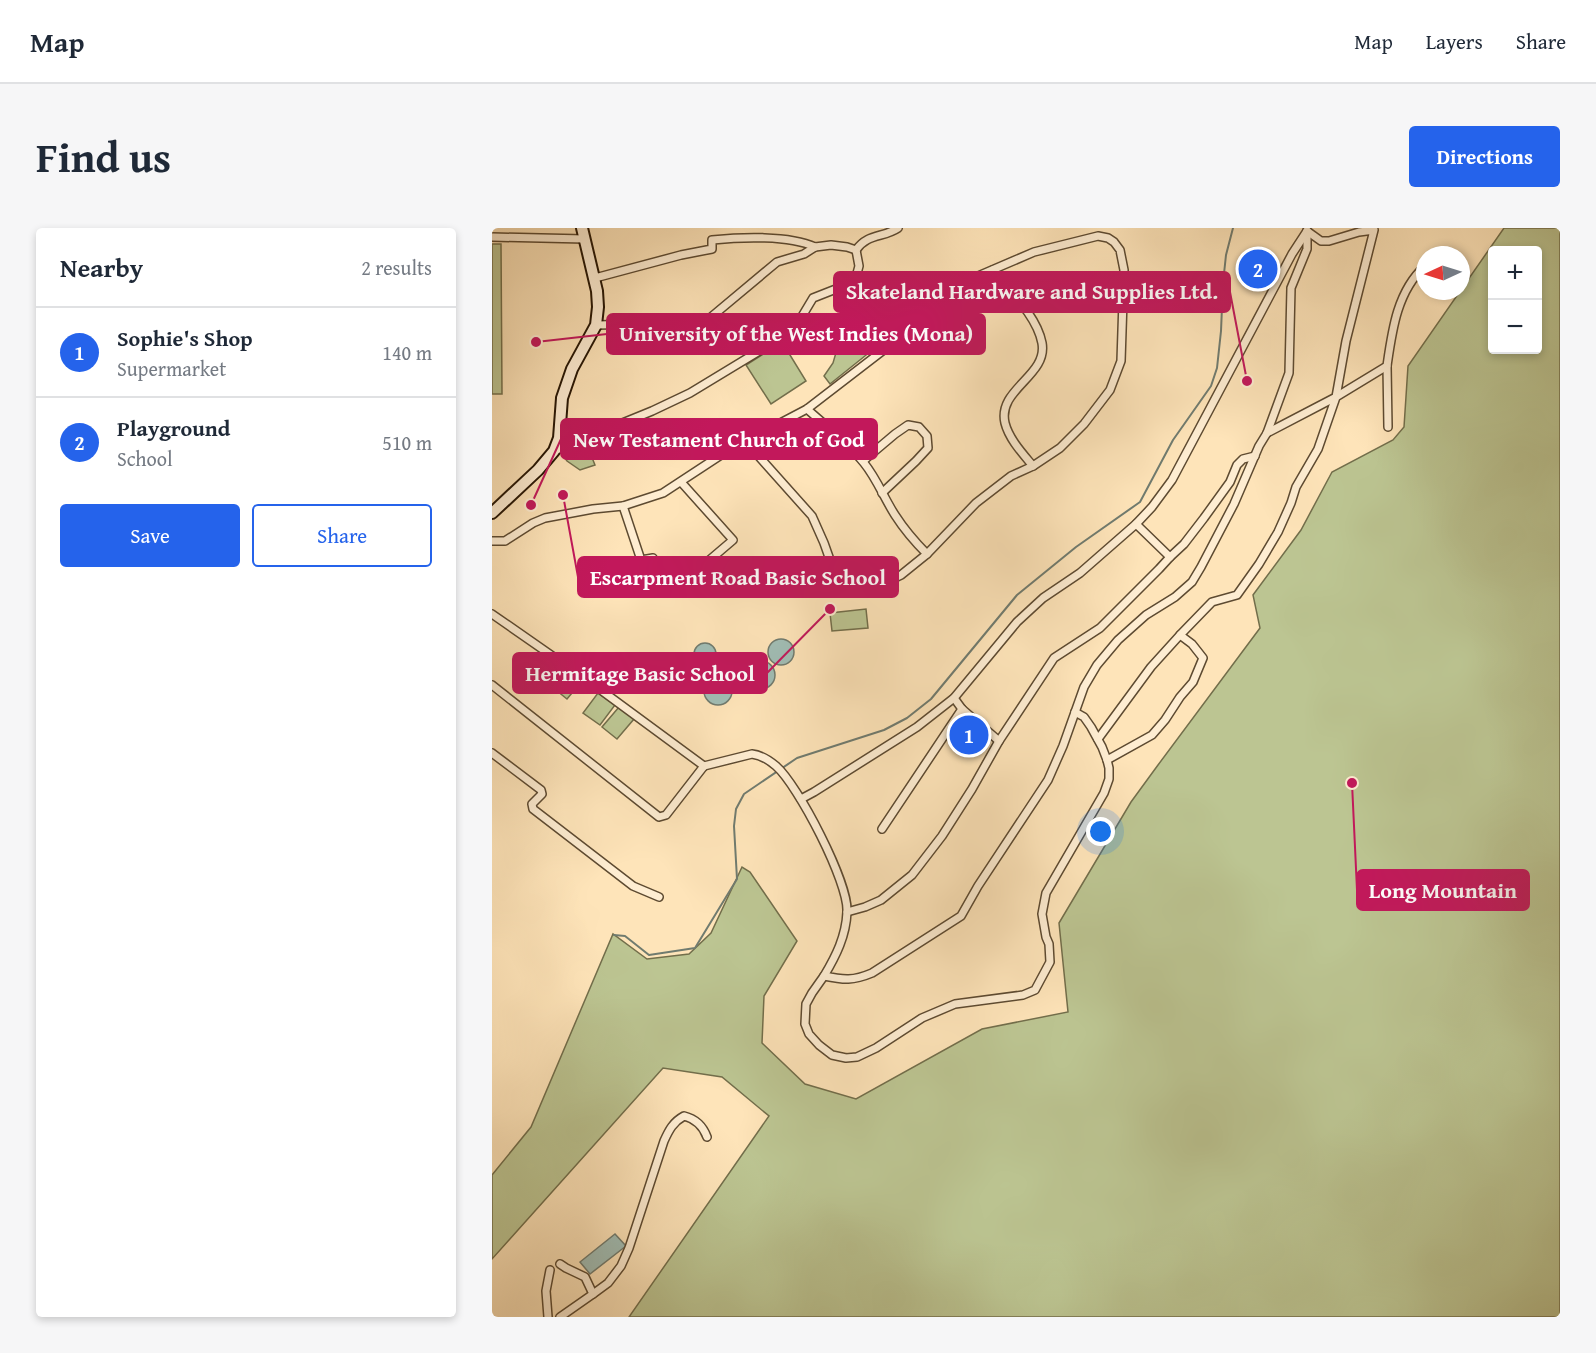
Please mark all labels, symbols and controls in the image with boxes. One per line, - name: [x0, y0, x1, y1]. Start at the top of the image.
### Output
- text: Map: [30, 21, 84, 62]
- text: Map: [1354, 26, 1393, 57]
- text: Layers: [1426, 26, 1483, 57]
- text: Share: [1516, 26, 1566, 57]
- text: Find us: [36, 126, 171, 187]
- button: Directions: [1409, 126, 1560, 187]
- pin: 2: [1238, 246, 1278, 291]
- north arrow: [1416, 246, 1470, 300]
- map controls: [1488, 246, 1542, 354]
- button: +: [1488, 246, 1542, 300]
- text: Nearby: [60, 248, 143, 287]
- text: 2 results: [361, 253, 432, 282]
- callout: Skateland Hardware and Supplies Ltd.: [834, 272, 1230, 312]
- text: Skateland Hardware and Supplies Ltd.: [846, 275, 1218, 307]
- button: −: [1488, 300, 1542, 354]
- callout: University of the West Indies (Mona): [607, 314, 985, 354]
- text: University of the West Indies (Mona): [619, 317, 973, 349]
- text: Sophie's Shop: [117, 322, 253, 354]
- text: 1: [74, 338, 85, 367]
- text: 140 m: [382, 338, 432, 367]
- text: Supermarket: [117, 354, 226, 383]
- text: Playground: [117, 412, 231, 444]
- callout: New Testament Church of God: [561, 419, 877, 459]
- text: New Testament Church of God: [573, 423, 865, 455]
- text: 2: [74, 428, 85, 457]
- text: 510 m: [382, 428, 432, 457]
- text: School: [117, 444, 173, 473]
- button: Save: [60, 504, 240, 567]
- button: Share: [252, 504, 432, 567]
- callout: Escarpment Road Basic School: [578, 557, 898, 597]
- text: Escarpment Road Basic School: [590, 561, 886, 593]
- callout: Hermitage Basic School: [513, 653, 767, 693]
- text: Hermitage Basic School: [525, 657, 755, 689]
- pin: 1: [950, 712, 988, 758]
- your location: [1086, 817, 1115, 846]
- callout: Long Mountain: [1357, 870, 1529, 910]
- text: Long Mountain: [1369, 874, 1517, 906]

